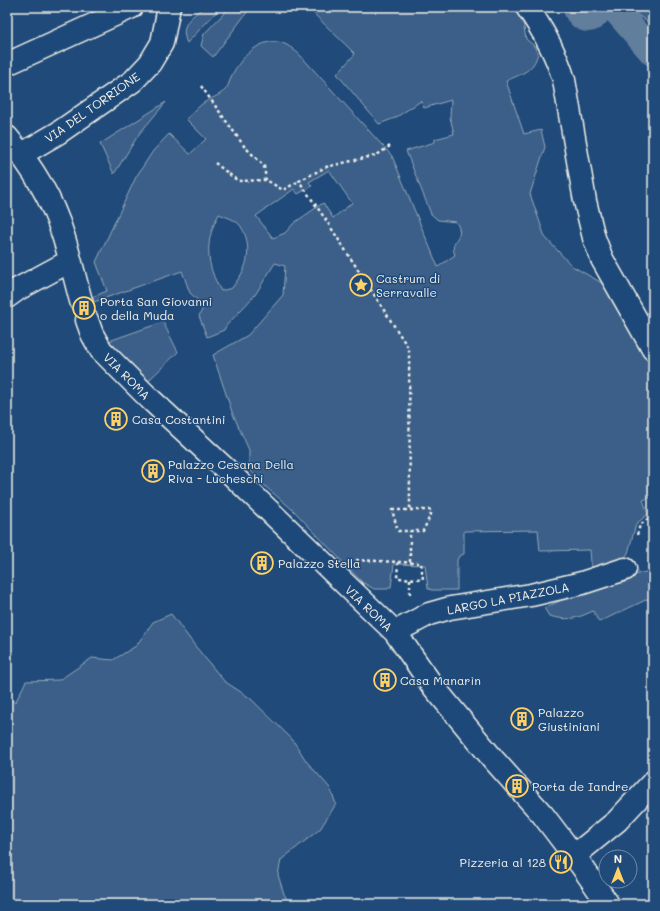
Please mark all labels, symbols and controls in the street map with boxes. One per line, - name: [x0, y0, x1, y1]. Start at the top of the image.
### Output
- street label: VIA DEL TORRIONE: [41, 68, 143, 146]
- place label: Castrum di Serravalle: [376, 270, 440, 300]
- place icon: Castrum di Serravalle: [348, 272, 374, 298]
- place label: Porta San Giovanni o della Muda: [100, 293, 212, 323]
- building icon: Porta San Giovanni o della Muda: [71, 295, 97, 321]
- street label: VIA ROMA: [100, 349, 154, 403]
- building icon: Casa Costantini: [103, 406, 129, 432]
- place label: Casa Costantini: [132, 411, 225, 427]
- place label: Palazzo Cesana Della Riva - Lucheschi: [168, 456, 294, 486]
- building icon: Palazzo Cesana Della Riva - Lucheschi: [140, 458, 166, 484]
- building icon: Palazzo Stella: [249, 550, 275, 576]
- place label: Palazzo Stella: [278, 555, 361, 571]
- street label: LARGO LA PIAZZOLA: [446, 578, 570, 618]
- street label: VIA ROMA: [342, 581, 396, 635]
- building icon: Casa Manarìn: [372, 667, 398, 693]
- place label: Casa Manarìn: [400, 672, 481, 688]
- place label: Palazzo Giustiniani: [538, 704, 600, 734]
- building icon: Palazzo Giustiniani: [509, 706, 535, 732]
- building icon: Porta de Iandre: [504, 773, 530, 799]
- place label: Porta de Iandre: [532, 778, 628, 794]
- restaurant icon: Pizzeria al 128: [548, 849, 574, 875]
- north arrow: [598, 849, 638, 889]
- text: N: [614, 851, 622, 866]
- place label: Pizzeria al 128: [460, 854, 546, 870]

